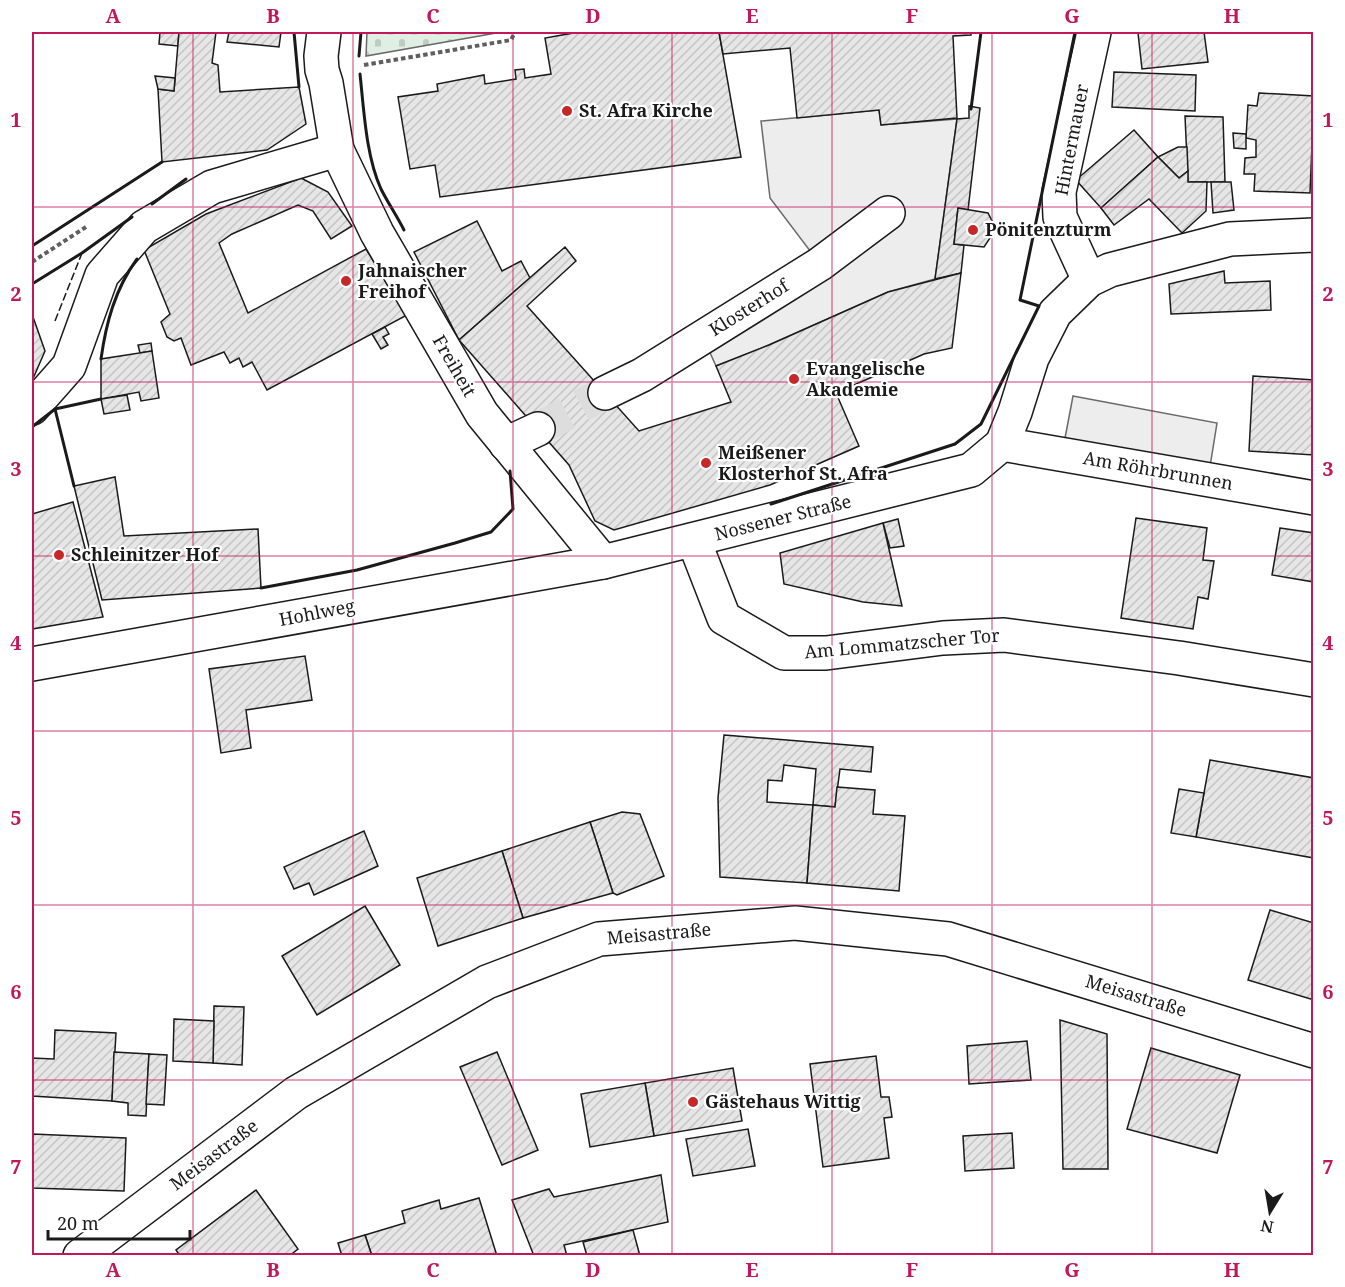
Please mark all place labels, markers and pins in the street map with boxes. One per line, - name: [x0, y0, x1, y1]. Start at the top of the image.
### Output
- place label: St. Afra Kirche: [579, 98, 713, 122]
- marker: St. Afra Kirche: [560, 104, 574, 118]
- place label: Pönitenzturm: [985, 217, 1112, 241]
- marker: Pönitenzturm: [966, 223, 980, 237]
- place label: Jahnaischer Freihof: [357, 258, 468, 303]
- marker: Jahnaischer Freihof: [339, 274, 353, 288]
- place label: Evangelische Akademie: [806, 356, 925, 401]
- marker: Evangelische Akademie: [787, 372, 801, 386]
- place label: Meißener Klosterhof St. Afra: [718, 440, 888, 485]
- marker: Meißener Klosterhof St. Afra: [699, 456, 713, 470]
- place label: Schleinitzer Hof: [71, 542, 220, 566]
- marker: Schleinitzer Hof: [52, 548, 66, 562]
- place label: Gästehaus Wittig: [705, 1089, 862, 1113]
- marker: Gästehaus Wittig: [686, 1095, 700, 1109]

